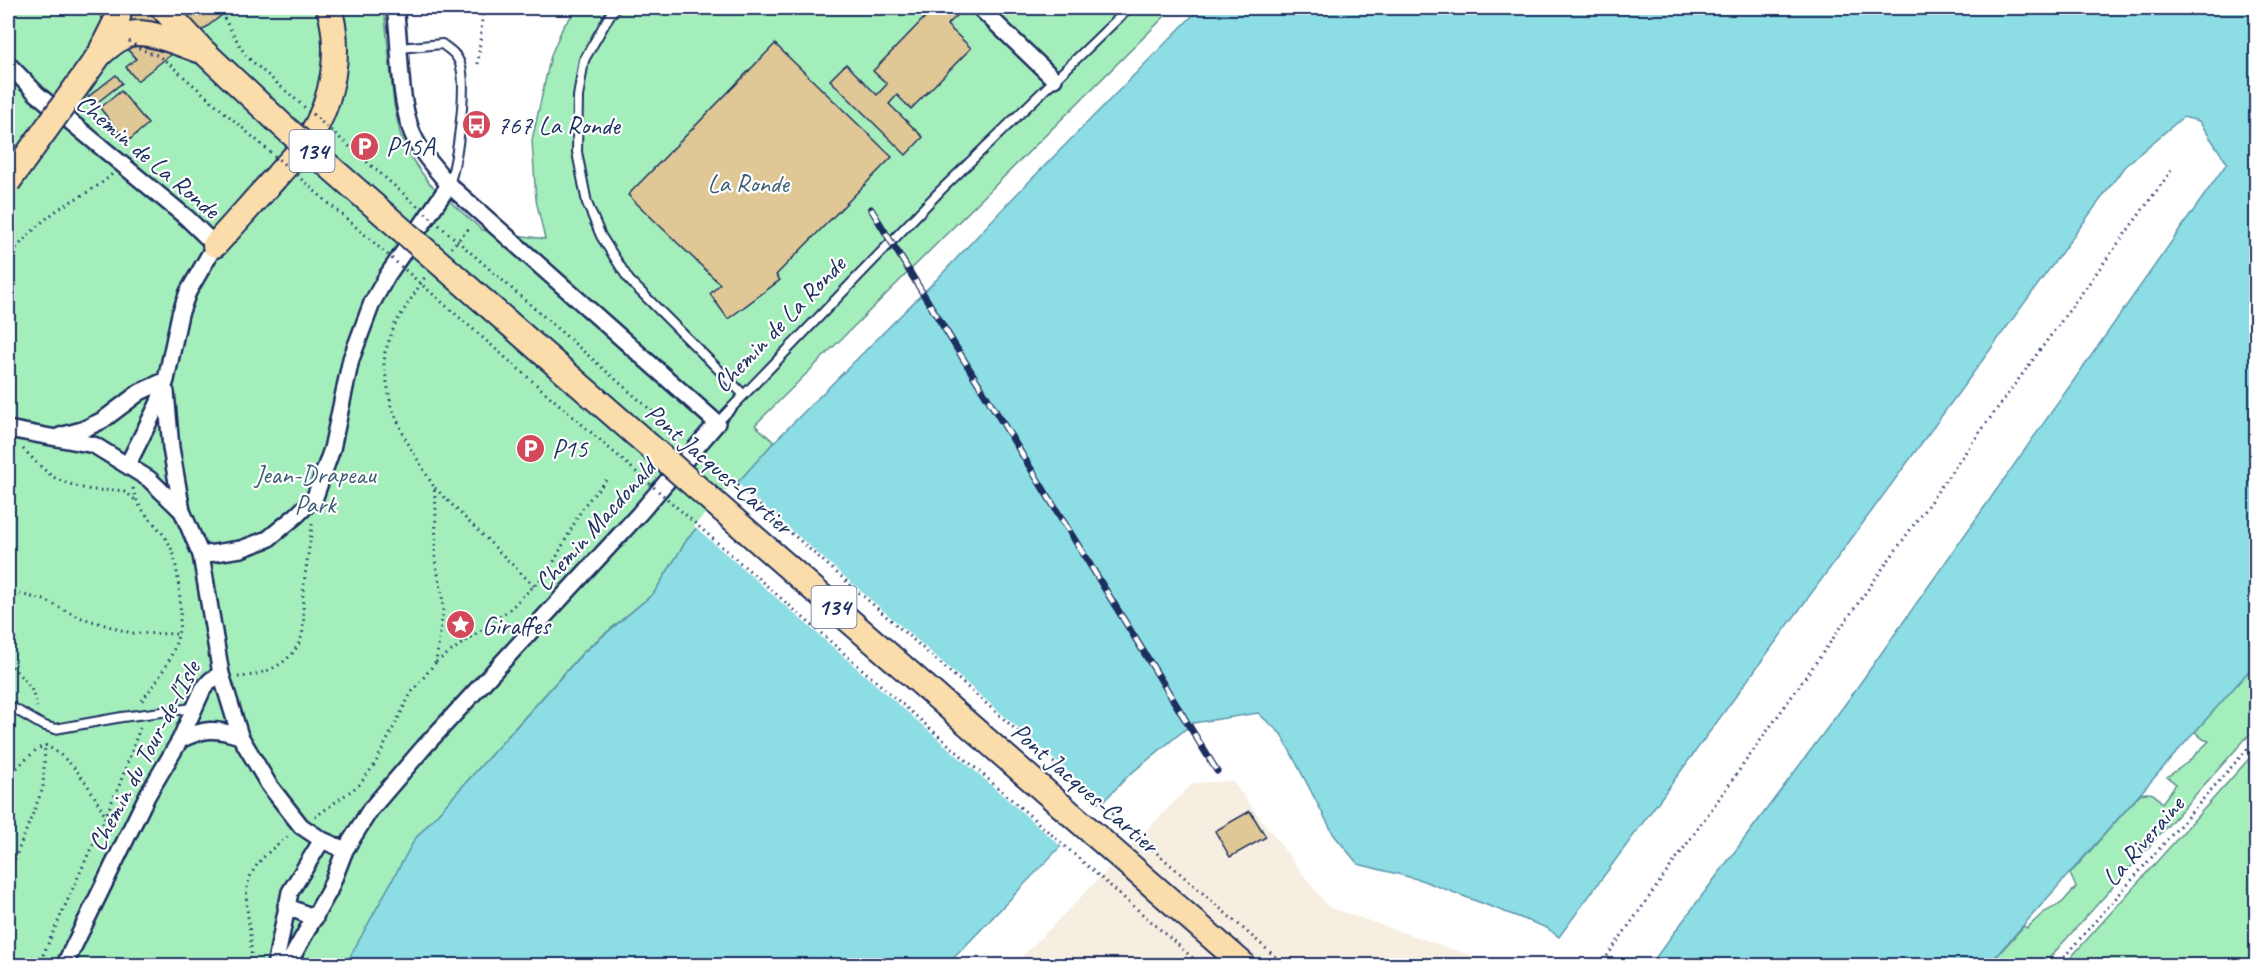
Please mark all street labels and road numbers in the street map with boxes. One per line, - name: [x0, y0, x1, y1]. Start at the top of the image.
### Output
- street label: Chemin de La Ronde: [69, 86, 228, 227]
- road number: 134: [290, 130, 334, 172]
- street label: Chemin de La Ronde: [705, 248, 854, 399]
- street label: Pont Jacques-Cartier: [639, 396, 801, 544]
- street label: Chemin Macdonald: [527, 449, 665, 598]
- road number: 134: [812, 586, 856, 628]
- street label: Chemin du Tour-de-l'Isle: [80, 653, 209, 857]
- street label: Pont Jacques-Cartier: [1005, 715, 1167, 863]
- street label: La Riveraine: [2095, 788, 2192, 893]

